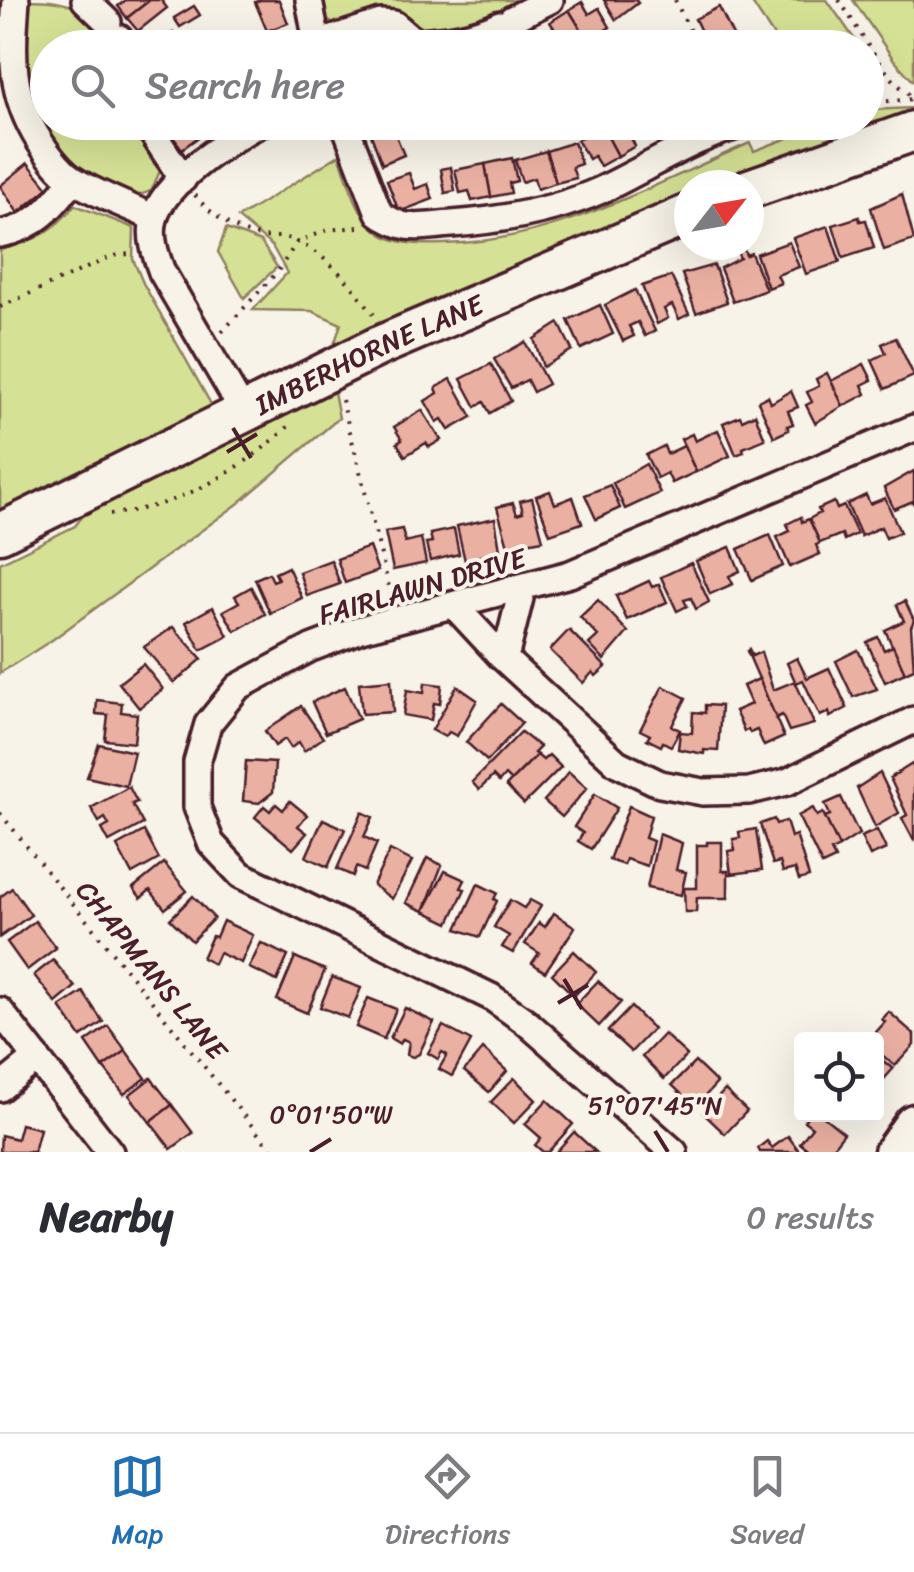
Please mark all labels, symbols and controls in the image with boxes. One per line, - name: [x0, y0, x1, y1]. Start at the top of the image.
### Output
- search box: [30, 30, 884, 140]
- text: Search here: [145, 52, 345, 119]
- icon: search: [65, 58, 120, 113]
- north arrow: [674, 170, 764, 260]
- street label: IMBERHORNE LANE: [245, 280, 493, 429]
- street label: FAIRLAWN DRIVE: [313, 533, 533, 639]
- street label: CHAPMANS LANE: [63, 869, 241, 1073]
- map controls: [794, 1032, 884, 1122]
- button: locate: [794, 1032, 884, 1122]
- text: 51°07'45"N: [588, 1083, 723, 1128]
- text: 0°01'50"W: [269, 1092, 393, 1137]
- text: Nearby: [40, 1180, 173, 1254]
- text: 0 results: [746, 1189, 874, 1246]
- tab: Map: [110, 1449, 165, 1558]
- tab: Directions: [385, 1449, 510, 1558]
- tab: Saved: [730, 1449, 804, 1558]

